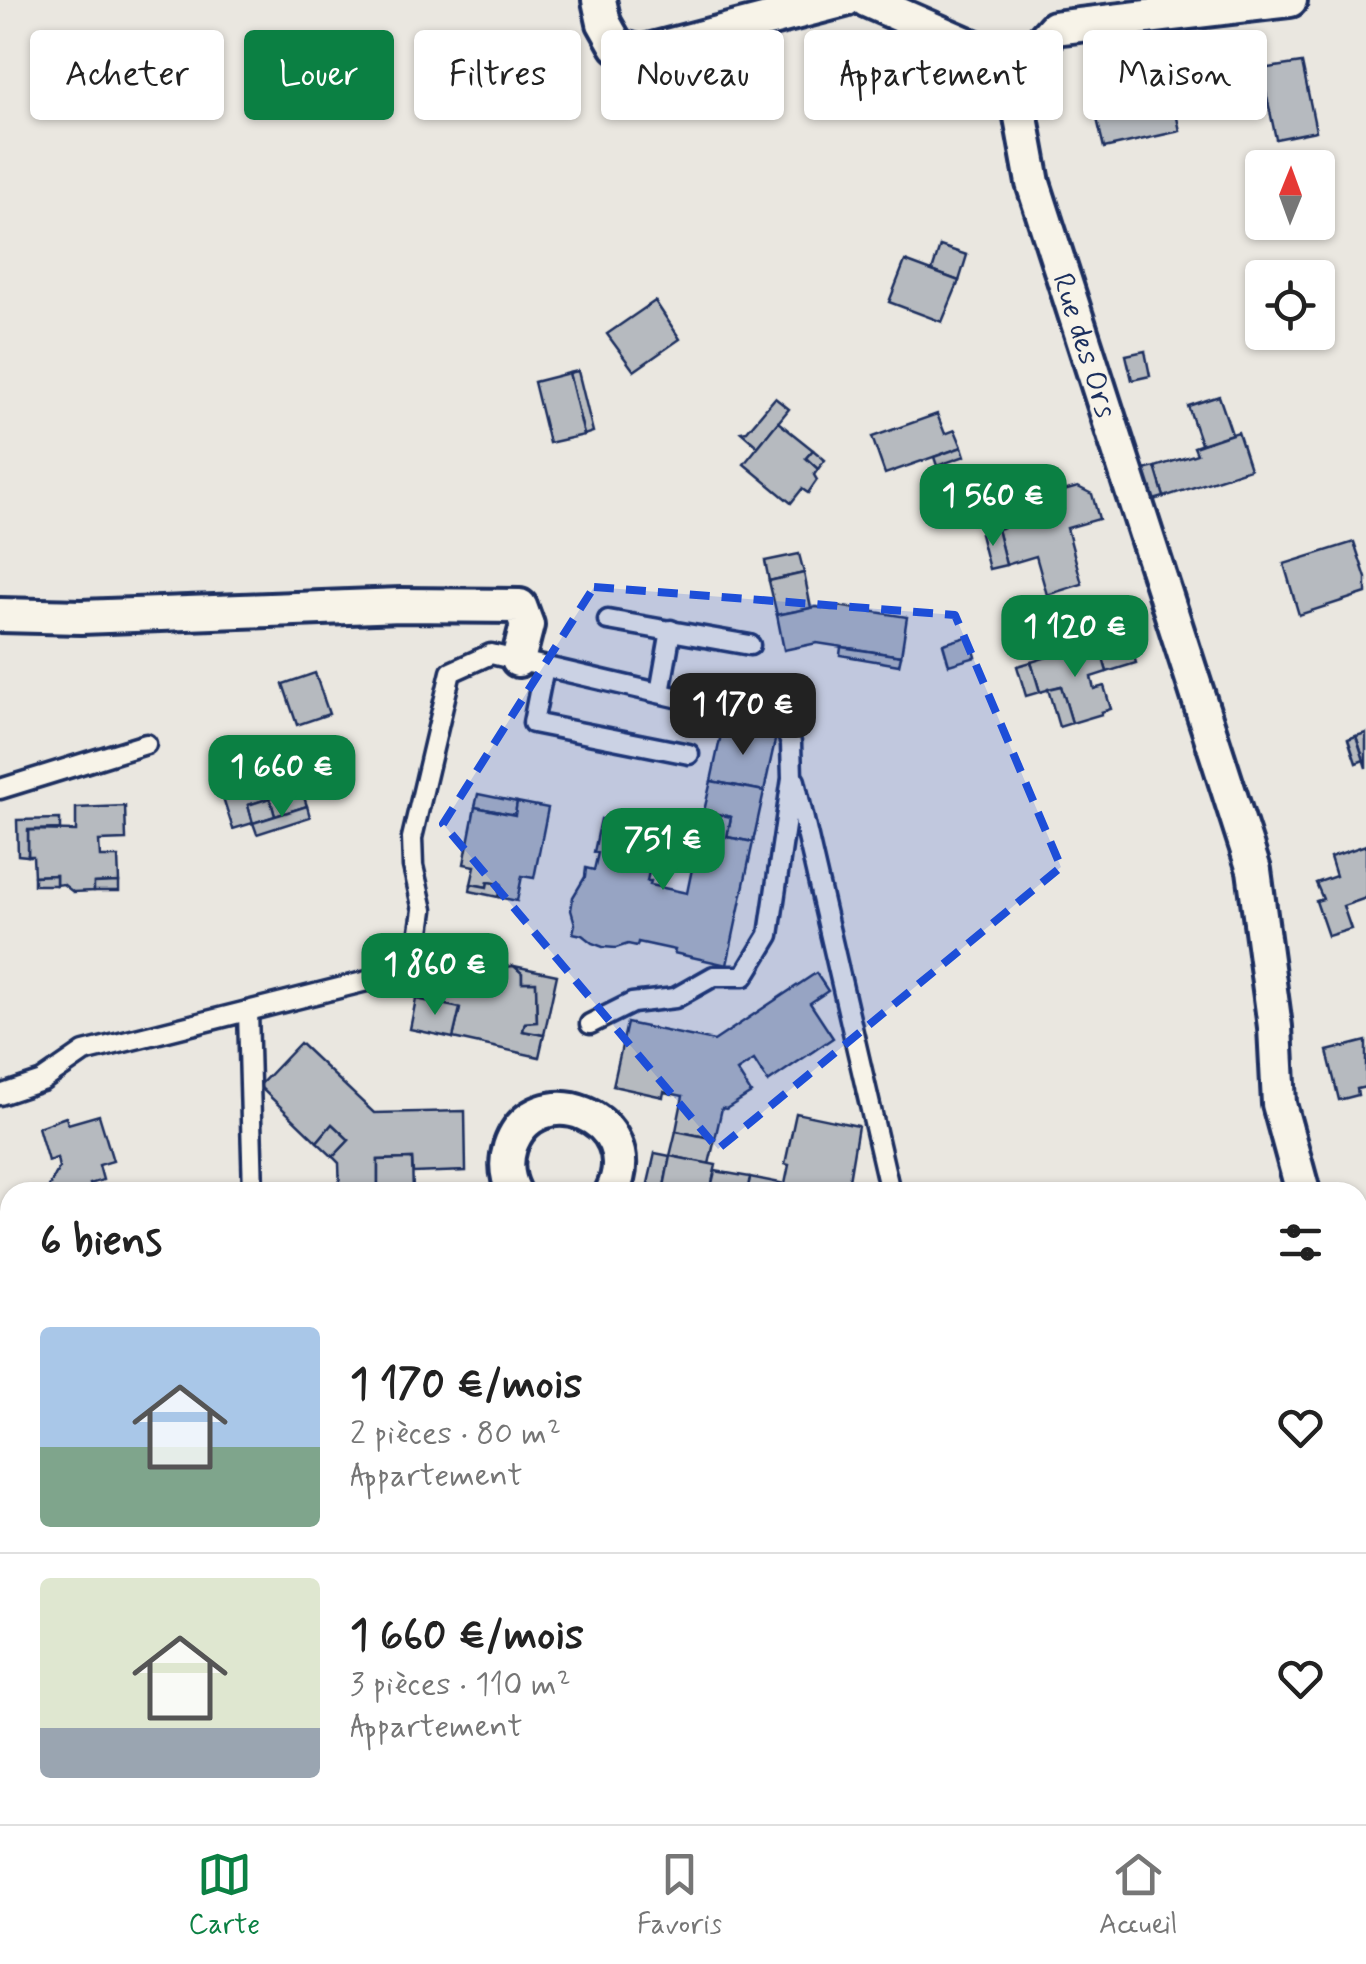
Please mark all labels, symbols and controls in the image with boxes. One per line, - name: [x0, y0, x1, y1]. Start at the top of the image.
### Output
- chip: Acheter: [30, 30, 224, 120]
- chip: Louer: [244, 30, 394, 120]
- chip: Filtres: [414, 30, 581, 120]
- chip: Nouveau: [601, 30, 784, 120]
- chip: Appartement: [804, 30, 1063, 120]
- chip: Maison: [1083, 30, 1267, 120]
- north arrow: [1245, 150, 1335, 240]
- map controls: [1245, 150, 1335, 350]
- button: locate: [1245, 260, 1335, 350]
- street label: Rue des Ors: [1042, 269, 1125, 423]
- pin: 1 560 €: [901, 464, 1085, 549]
- text: 1 560 €: [942, 475, 1044, 517]
- pin: 1 120 €: [983, 595, 1167, 680]
- text: 1 120 €: [1023, 606, 1127, 648]
- pin: 1 170 €: [651, 673, 835, 758]
- text: 1 170 €: [692, 684, 794, 726]
- pin: 1 660 €: [190, 735, 374, 820]
- text: 1 660 €: [230, 746, 334, 788]
- pin: 751 €: [593, 808, 733, 893]
- text: 751 €: [624, 819, 702, 861]
- pin: 1 860 €: [343, 933, 527, 1018]
- text: 1 860 €: [383, 944, 487, 986]
- text: 6 biens: [40, 1215, 162, 1270]
- icon: filters: [1273, 1215, 1328, 1270]
- text: 1 170 €/mois: [350, 1358, 582, 1413]
- icon: home: [120, 1367, 240, 1487]
- icon: heart: [1273, 1400, 1328, 1455]
- text: 2 pièces · 80 m²: [350, 1413, 561, 1455]
- text: Appartement: [350, 1455, 523, 1497]
- text: 1 660 €/mois: [350, 1609, 584, 1664]
- icon: home: [120, 1618, 240, 1738]
- icon: heart: [1273, 1651, 1328, 1706]
- text: 3 pièces · 110 m²: [350, 1664, 571, 1706]
- text: Appartement: [350, 1706, 523, 1748]
- tab: Carte: [188, 1847, 260, 1944]
- tab: Favoris: [637, 1847, 722, 1944]
- tab: Accueil: [1099, 1847, 1178, 1944]

